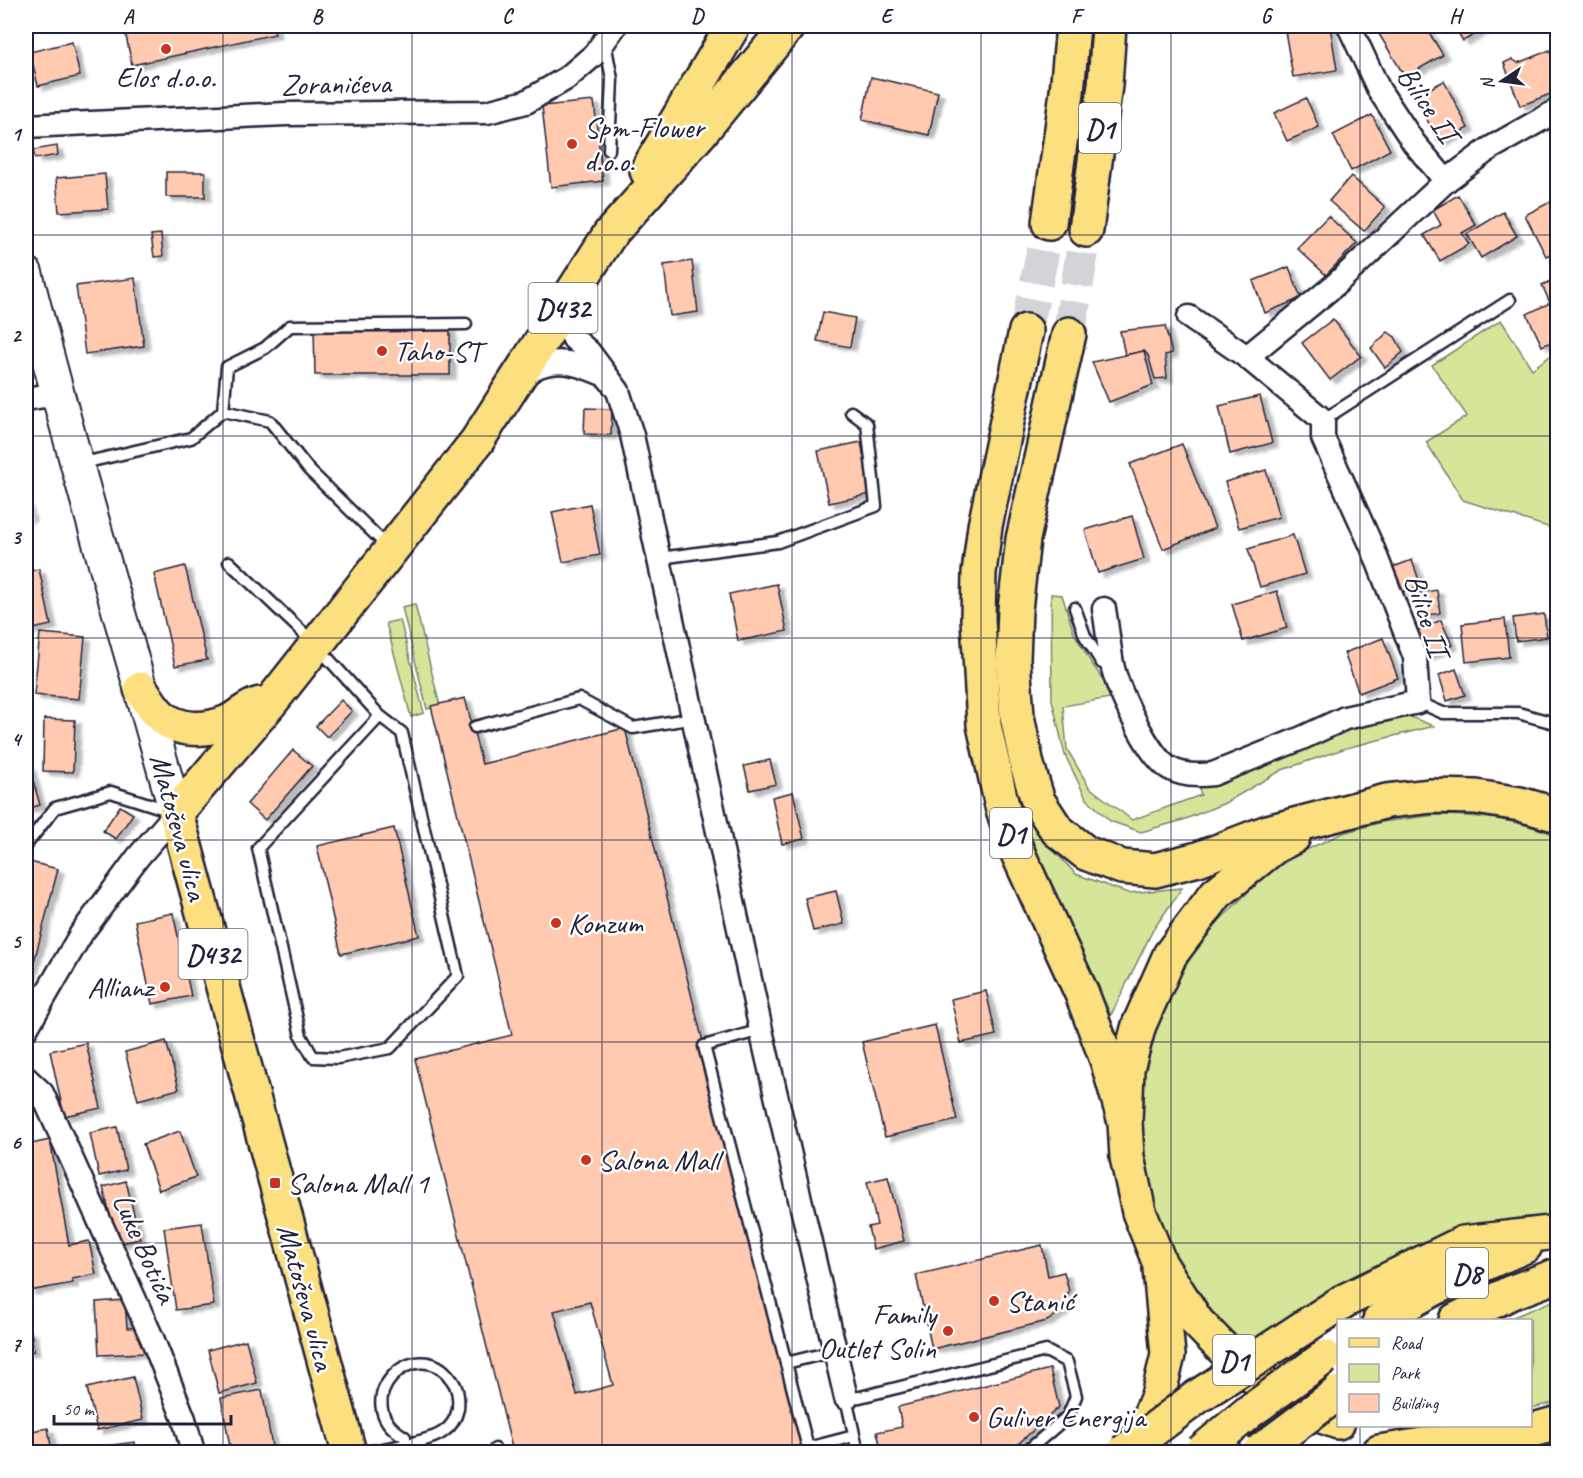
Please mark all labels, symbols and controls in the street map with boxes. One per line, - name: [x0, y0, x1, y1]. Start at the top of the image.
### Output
- text: A: [123, 4, 135, 29]
- text: B: [312, 4, 324, 29]
- text: C: [502, 4, 514, 29]
- text: D: [691, 4, 705, 29]
- text: E: [881, 4, 895, 29]
- text: F: [1071, 4, 1085, 29]
- text: G: [1261, 4, 1274, 29]
- text: H: [1449, 4, 1464, 29]
- marker: Elos d.o.o.: [159, 42, 173, 56]
- north arrow: [1472, 51, 1532, 111]
- place label: Elos d.o.o.: [116, 58, 216, 96]
- street label: Bilice II: [1389, 58, 1471, 155]
- street label: Zoranićeva: [281, 64, 393, 104]
- text: N: [1477, 74, 1499, 91]
- road number: D1: [1079, 103, 1121, 153]
- place label: Spm-Flower d.o.o.: [584, 108, 706, 180]
- text: 1: [12, 122, 23, 147]
- marker: Spm-Flower d.o.o.: [565, 137, 579, 151]
- road number: D432: [528, 283, 598, 333]
- text: 2: [12, 323, 23, 348]
- place label: Taho-ST: [394, 332, 488, 370]
- marker: Taho-ST: [375, 344, 389, 358]
- text: 3: [12, 525, 23, 550]
- street label: Bilice II: [1396, 569, 1460, 667]
- text: 4: [12, 727, 24, 752]
- street label: Matoševa ulica: [141, 750, 217, 906]
- road number: D1: [990, 808, 1032, 858]
- place label: Konzum: [568, 904, 644, 942]
- marker: Konzum: [549, 916, 563, 930]
- text: 5: [12, 929, 23, 954]
- road number: D432: [178, 929, 248, 979]
- place label: Allianz: [87, 968, 157, 1006]
- marker: Allianz: [158, 980, 172, 994]
- text: 6: [11, 1130, 22, 1155]
- place label: Salona Mall: [598, 1141, 724, 1179]
- marker: Salona Mall: [579, 1153, 593, 1167]
- place label: Salona Mall 1: [287, 1164, 430, 1202]
- marker: Salona Mall 1: [268, 1176, 282, 1190]
- street label: Luke Botića: [104, 1187, 187, 1311]
- street label: Matoševa ulica: [268, 1220, 344, 1376]
- road number: D8: [1446, 1248, 1488, 1298]
- place label: Stanić: [1006, 1282, 1078, 1320]
- marker: Stanić: [987, 1294, 1001, 1308]
- place label: Family Outlet Solin: [819, 1295, 939, 1367]
- legend: [1337, 1319, 1532, 1427]
- marker: Family Outlet Solin: [941, 1324, 955, 1338]
- text: 7: [12, 1332, 23, 1357]
- text: Road: [1391, 1332, 1424, 1354]
- road number: D1: [1213, 1335, 1255, 1385]
- text: Park: [1391, 1362, 1421, 1384]
- scale bar: [54, 1388, 231, 1426]
- text: Building: [1391, 1392, 1440, 1414]
- text: 50 m: [63, 1398, 96, 1420]
- place label: Guliver Energija: [986, 1398, 1148, 1436]
- marker: Guliver Energija: [967, 1410, 981, 1424]

